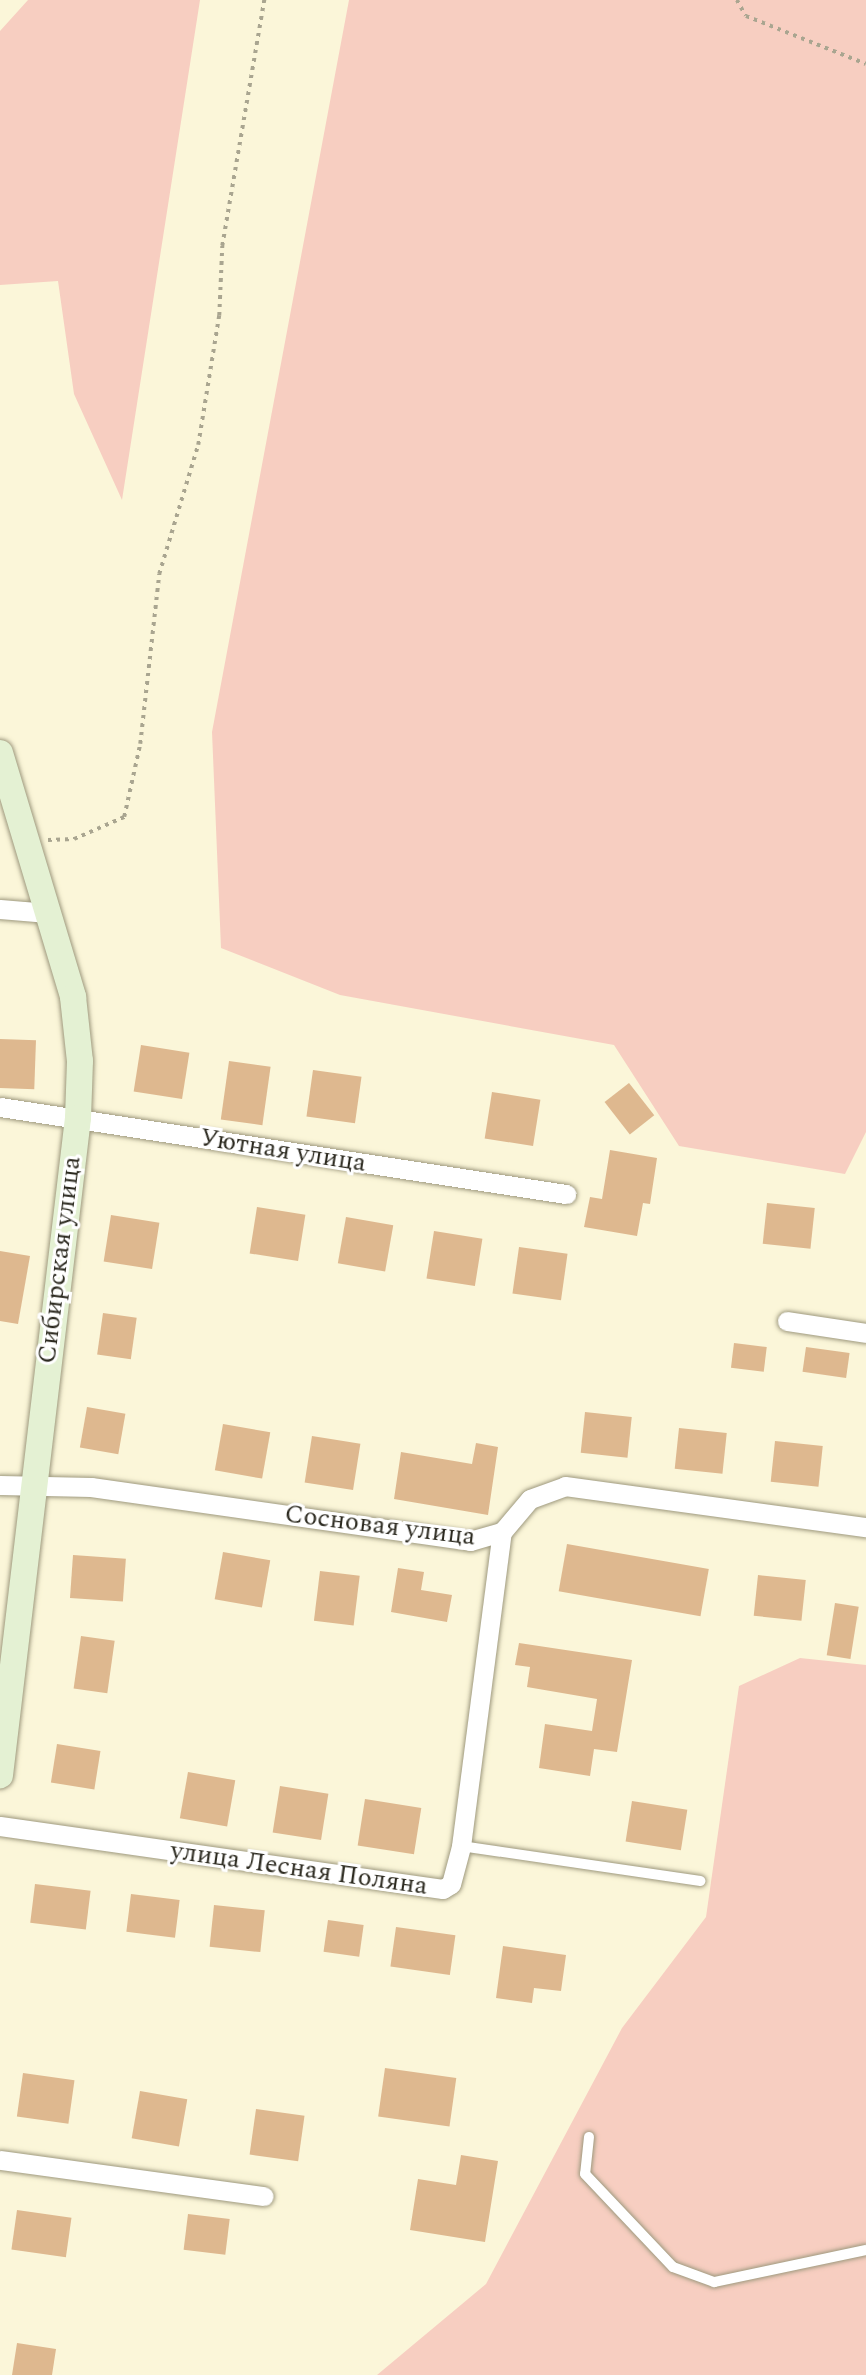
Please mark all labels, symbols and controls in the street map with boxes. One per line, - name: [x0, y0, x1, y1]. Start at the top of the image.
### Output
- street label: Уютная улица: [198, 1122, 368, 1180]
- street label: Сибирская улица: [32, 1154, 88, 1366]
- street label: Сосновая улица: [283, 1499, 477, 1553]
- street label: улица Лесная Поляна: [169, 1836, 429, 1902]

